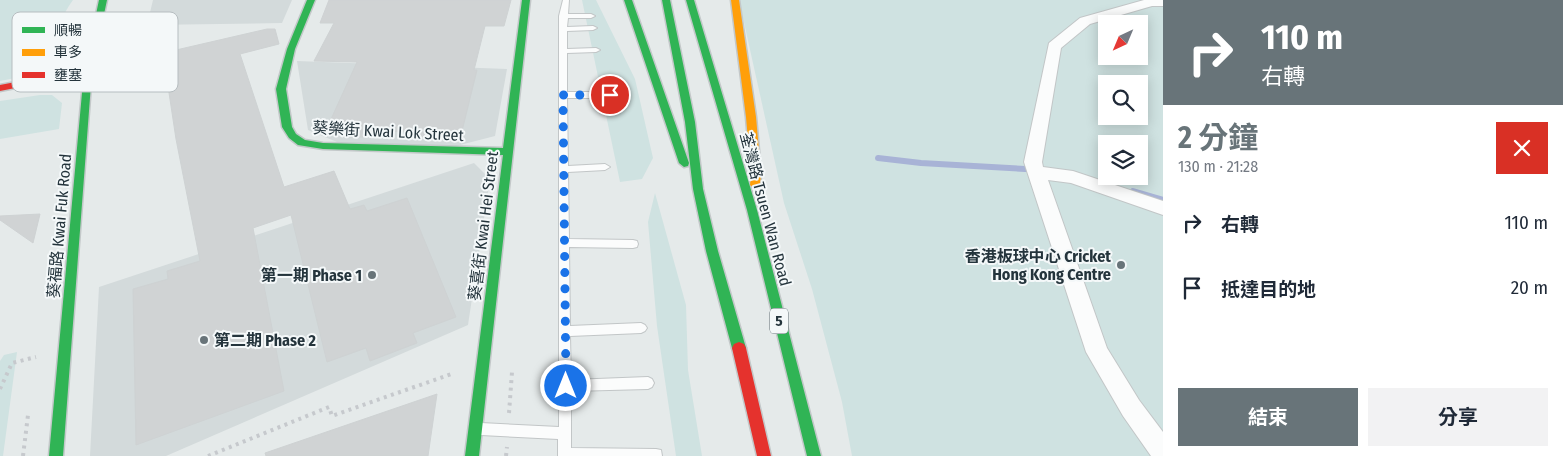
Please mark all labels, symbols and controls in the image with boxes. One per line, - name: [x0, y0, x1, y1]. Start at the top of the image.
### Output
- legend: [12, 12, 178, 92]
- north arrow: [1098, 15, 1148, 65]
- map controls: [1098, 15, 1148, 185]
- text: 110 m: [1261, 16, 1343, 58]
- icon: right: [1178, 20, 1243, 85]
- text: 順暢: [54, 22, 82, 39]
- text: 車多: [54, 44, 82, 61]
- text: 右轉: [1261, 63, 1305, 90]
- text: 壅塞: [54, 67, 82, 84]
- pin: [589, 74, 631, 116]
- button: search: [1098, 75, 1148, 125]
- icon: arrive: [596, 81, 624, 109]
- street label: 葵樂街 Kwai Lok Street: [312, 118, 465, 145]
- text: 2 分鐘: [1178, 120, 1258, 156]
- button: close: [1496, 122, 1548, 174]
- street label: 荃灣路 Tsuen Wan Road: [736, 130, 795, 288]
- button: layers: [1098, 135, 1148, 185]
- street label: 葵喜街 Kwai Hei Street: [465, 149, 502, 302]
- street label: 葵福路 Kwai Fuk Road: [44, 153, 75, 299]
- text: 130 m · 21:28: [1178, 157, 1258, 176]
- icon: right: [1178, 209, 1206, 237]
- text: 110 m: [1504, 211, 1548, 234]
- text: 右轉: [1221, 213, 1259, 236]
- place label: 香港板球中心 Cricket Hong Kong Centre: [965, 247, 1111, 284]
- marker: 香港板球中心 Cricket Hong Kong Centre: [1115, 259, 1127, 271]
- place label: 第一期 Phase 1: [261, 266, 362, 285]
- marker: 第一期 Phase 1: [366, 269, 378, 281]
- icon: arrive: [1178, 274, 1206, 302]
- text: 20 m: [1511, 276, 1548, 299]
- text: 抵達目的地: [1221, 278, 1316, 301]
- road number: 5: [770, 308, 788, 334]
- place label: 第二期 Phase 2: [214, 331, 316, 350]
- marker: 第二期 Phase 2: [198, 334, 210, 346]
- position arrow: [539, 359, 591, 411]
- button: 結束: [1178, 388, 1358, 446]
- button: 分享: [1368, 388, 1548, 446]

